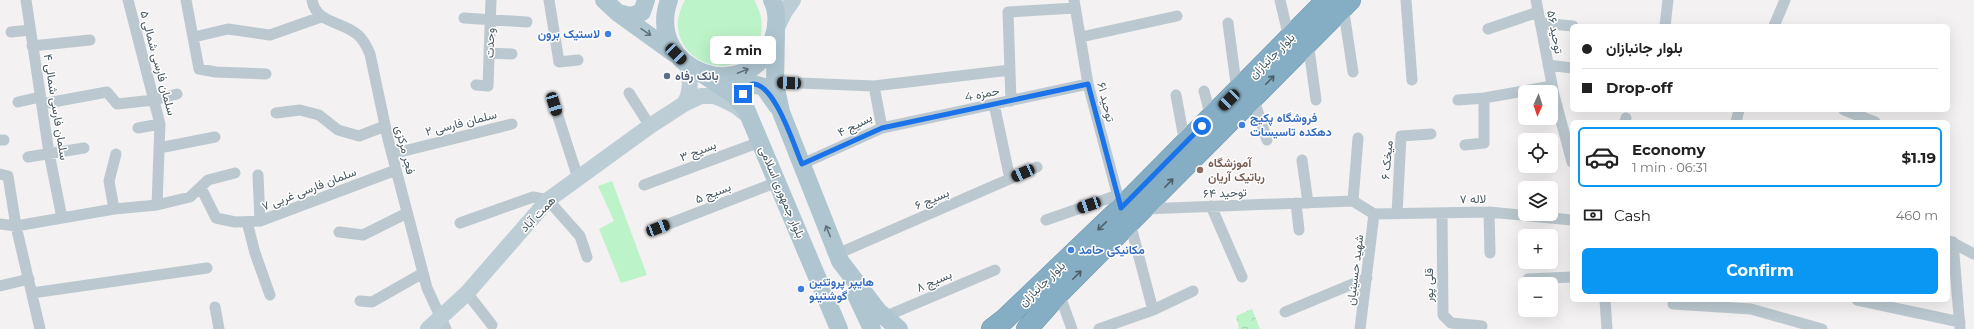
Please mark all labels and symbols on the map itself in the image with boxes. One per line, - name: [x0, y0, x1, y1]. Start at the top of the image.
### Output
- street label: سلمان فارسی شمالی ۵: [136, 9, 180, 117]
- street label: توحید ۵۶: [1543, 9, 1567, 55]
- place label: لاستیک برون: [538, 26, 600, 42]
- street label: وحدت: [481, 28, 499, 58]
- one-way arrow: [640, 28, 651, 36]
- marker: لاستیک برون: [603, 29, 613, 39]
- street label: بلوار جانبازان: [1246, 30, 1298, 82]
- callout: 2 min: [710, 36, 776, 64]
- car: [663, 41, 689, 67]
- street label: سلمان فارسی شمالی ۴: [40, 53, 72, 161]
- one-way arrow: [736, 67, 748, 75]
- place label: بانک رفاه: [675, 68, 719, 84]
- marker: بانک رفاه: [662, 71, 672, 81]
- one-way arrow: [1265, 75, 1275, 85]
- car: [777, 77, 801, 89]
- street label: توحید ۶۱: [1093, 81, 1119, 124]
- street label: حمزه 4: [963, 83, 1001, 105]
- route end: [734, 85, 752, 103]
- north arrow: [1518, 85, 1558, 125]
- car: [1216, 87, 1242, 113]
- car: [545, 91, 563, 117]
- street label: سلمان فارسی ۲: [424, 106, 498, 140]
- street label: بسیج ۴: [835, 109, 876, 141]
- place label: فروشگاه پکیج دهکده تاسیسات: [1250, 110, 1332, 139]
- route start: [1193, 117, 1211, 135]
- marker: فروشگاه پکیج دهکده تاسیسات: [1237, 120, 1247, 130]
- street label: فجر مرکزی: [391, 124, 419, 176]
- street label: بسیج ۳: [677, 137, 719, 166]
- street label: میخک ۶: [1377, 140, 1396, 180]
- street label: بلوار جمهوری اسلامی: [755, 144, 809, 240]
- place label: آموزشگاه رباتیک آریان: [1208, 155, 1265, 185]
- car: [1010, 163, 1036, 183]
- street label: سلمان فارسی غربی ۷: [259, 164, 359, 214]
- marker: آموزشگاه رباتیک آریان: [1195, 165, 1205, 175]
- one-way arrow: [1164, 178, 1174, 188]
- street label: بسیج ۵: [693, 179, 734, 208]
- street label: توحید ۶۴: [1203, 184, 1247, 202]
- street label: بسیج ۶: [912, 185, 952, 214]
- street label: لاله ۷: [1459, 191, 1486, 206]
- street label: همت آباد: [517, 192, 559, 235]
- car: [1076, 195, 1102, 215]
- car: [645, 218, 671, 238]
- one-way arrow: [1097, 221, 1107, 231]
- one-way arrow: [823, 225, 831, 237]
- street label: شهید حسینیان: [1343, 234, 1367, 306]
- place label: مکانیکی حامد: [1079, 242, 1145, 257]
- marker: مکانیکی حامد: [1066, 245, 1076, 255]
- street label: بلوار جانبازان: [1015, 258, 1069, 310]
- street label: بسیج ۸: [914, 266, 955, 297]
- street label: قلی پور: [1421, 268, 1437, 303]
- one-way arrow: [1072, 270, 1082, 280]
- place label: هایپر پروتئین گوشتینو: [809, 274, 874, 304]
- marker: هایپر پروتئین گوشتینو: [796, 284, 806, 294]

